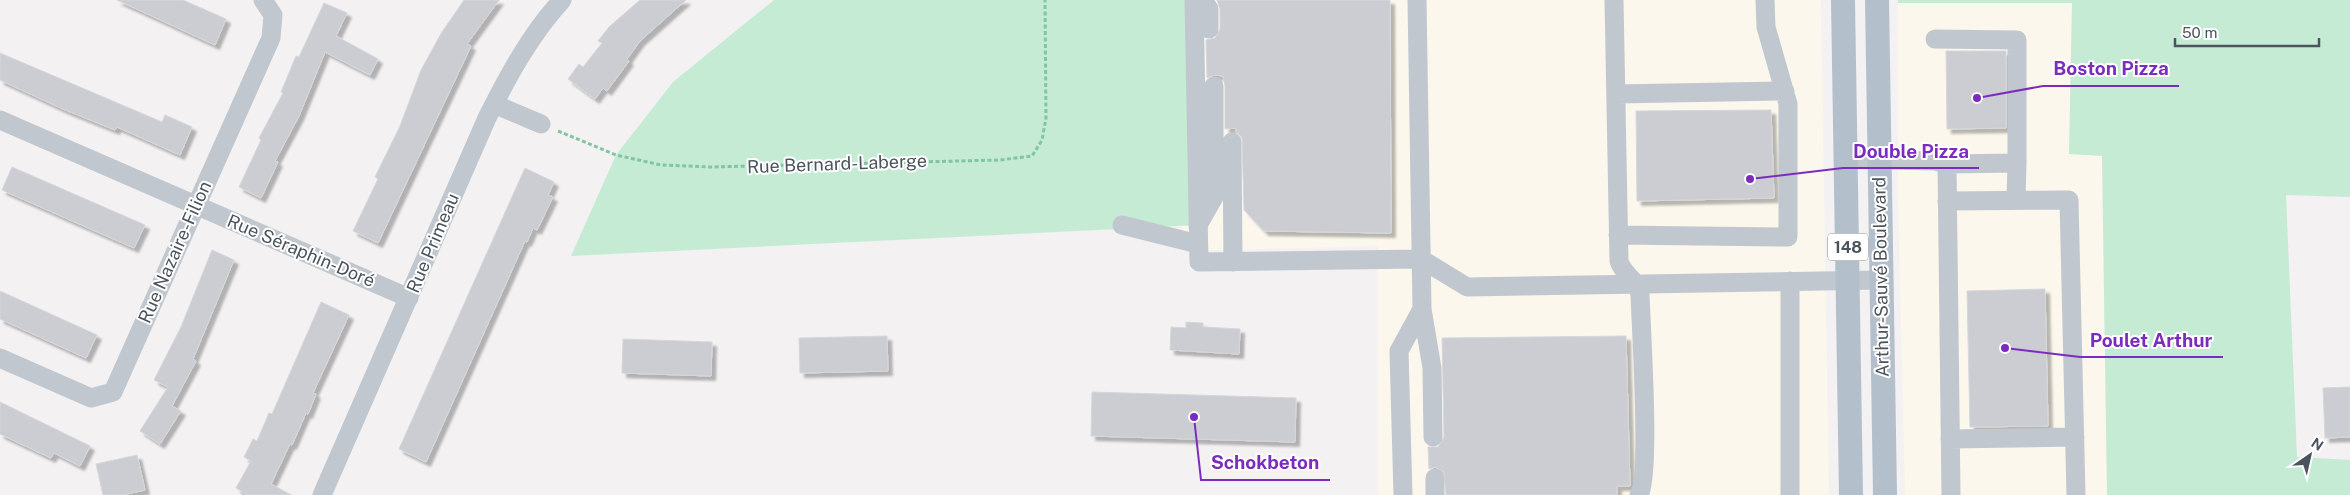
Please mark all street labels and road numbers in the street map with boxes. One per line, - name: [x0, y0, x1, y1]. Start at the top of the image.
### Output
- street label: Rue Bernard-Laberge: [747, 150, 927, 177]
- street label: Rue Nazaire-Filion: [134, 177, 215, 326]
- street label: Arthur-Sauvé Boulevard: [1868, 177, 1893, 377]
- street label: Rue Primeau: [402, 190, 463, 296]
- street label: Rue Séraphin-Doré: [224, 210, 378, 291]
- road number: 148: [1828, 233, 1868, 260]

